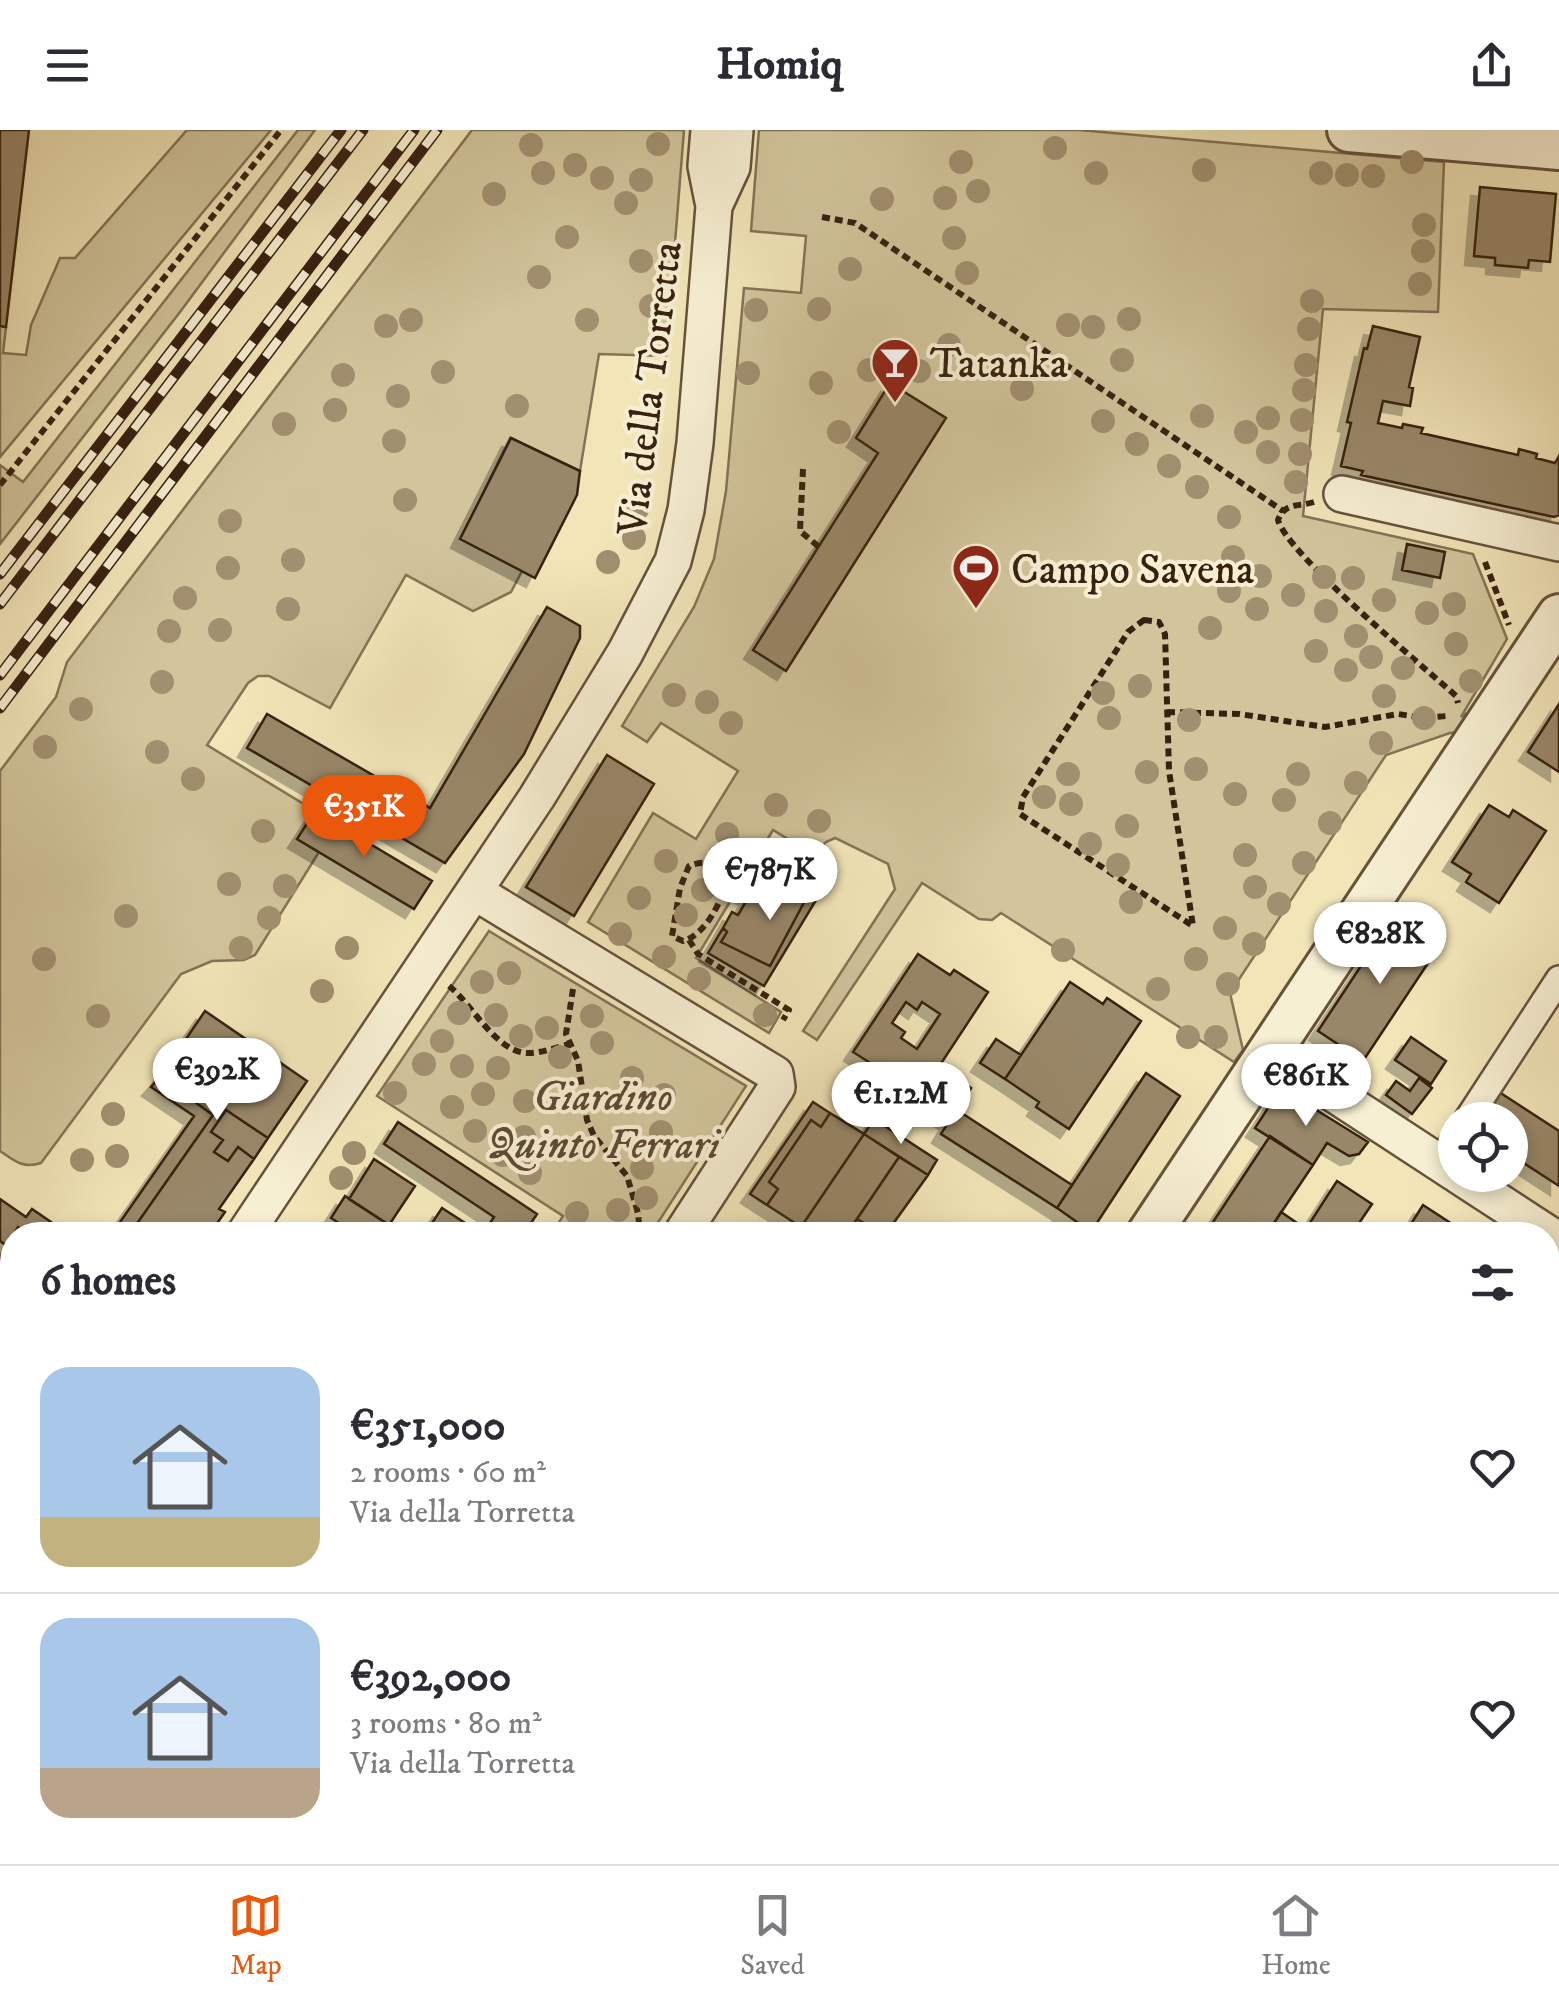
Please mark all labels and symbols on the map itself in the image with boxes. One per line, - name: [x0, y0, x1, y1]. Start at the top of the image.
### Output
- street label: Via della Torretta: [607, 238, 695, 539]
- bar icon: Tatanka: [869, 336, 921, 404]
- place label: Tatanka: [930, 339, 1068, 391]
- sports icon: Campo Savena: [950, 542, 1002, 610]
- place label: Campo Savena: [1011, 545, 1254, 597]
- pin: €351K: [294, 775, 434, 860]
- pin: €787K: [700, 838, 840, 923]
- pin: €828K: [1310, 902, 1450, 987]
- pin: €392K: [147, 1038, 287, 1123]
- pin: €861K: [1236, 1044, 1376, 1129]
- pin: €1.12M: [820, 1062, 982, 1147]
- park label: Giardino Quinto Ferrari: [486, 1072, 722, 1172]

